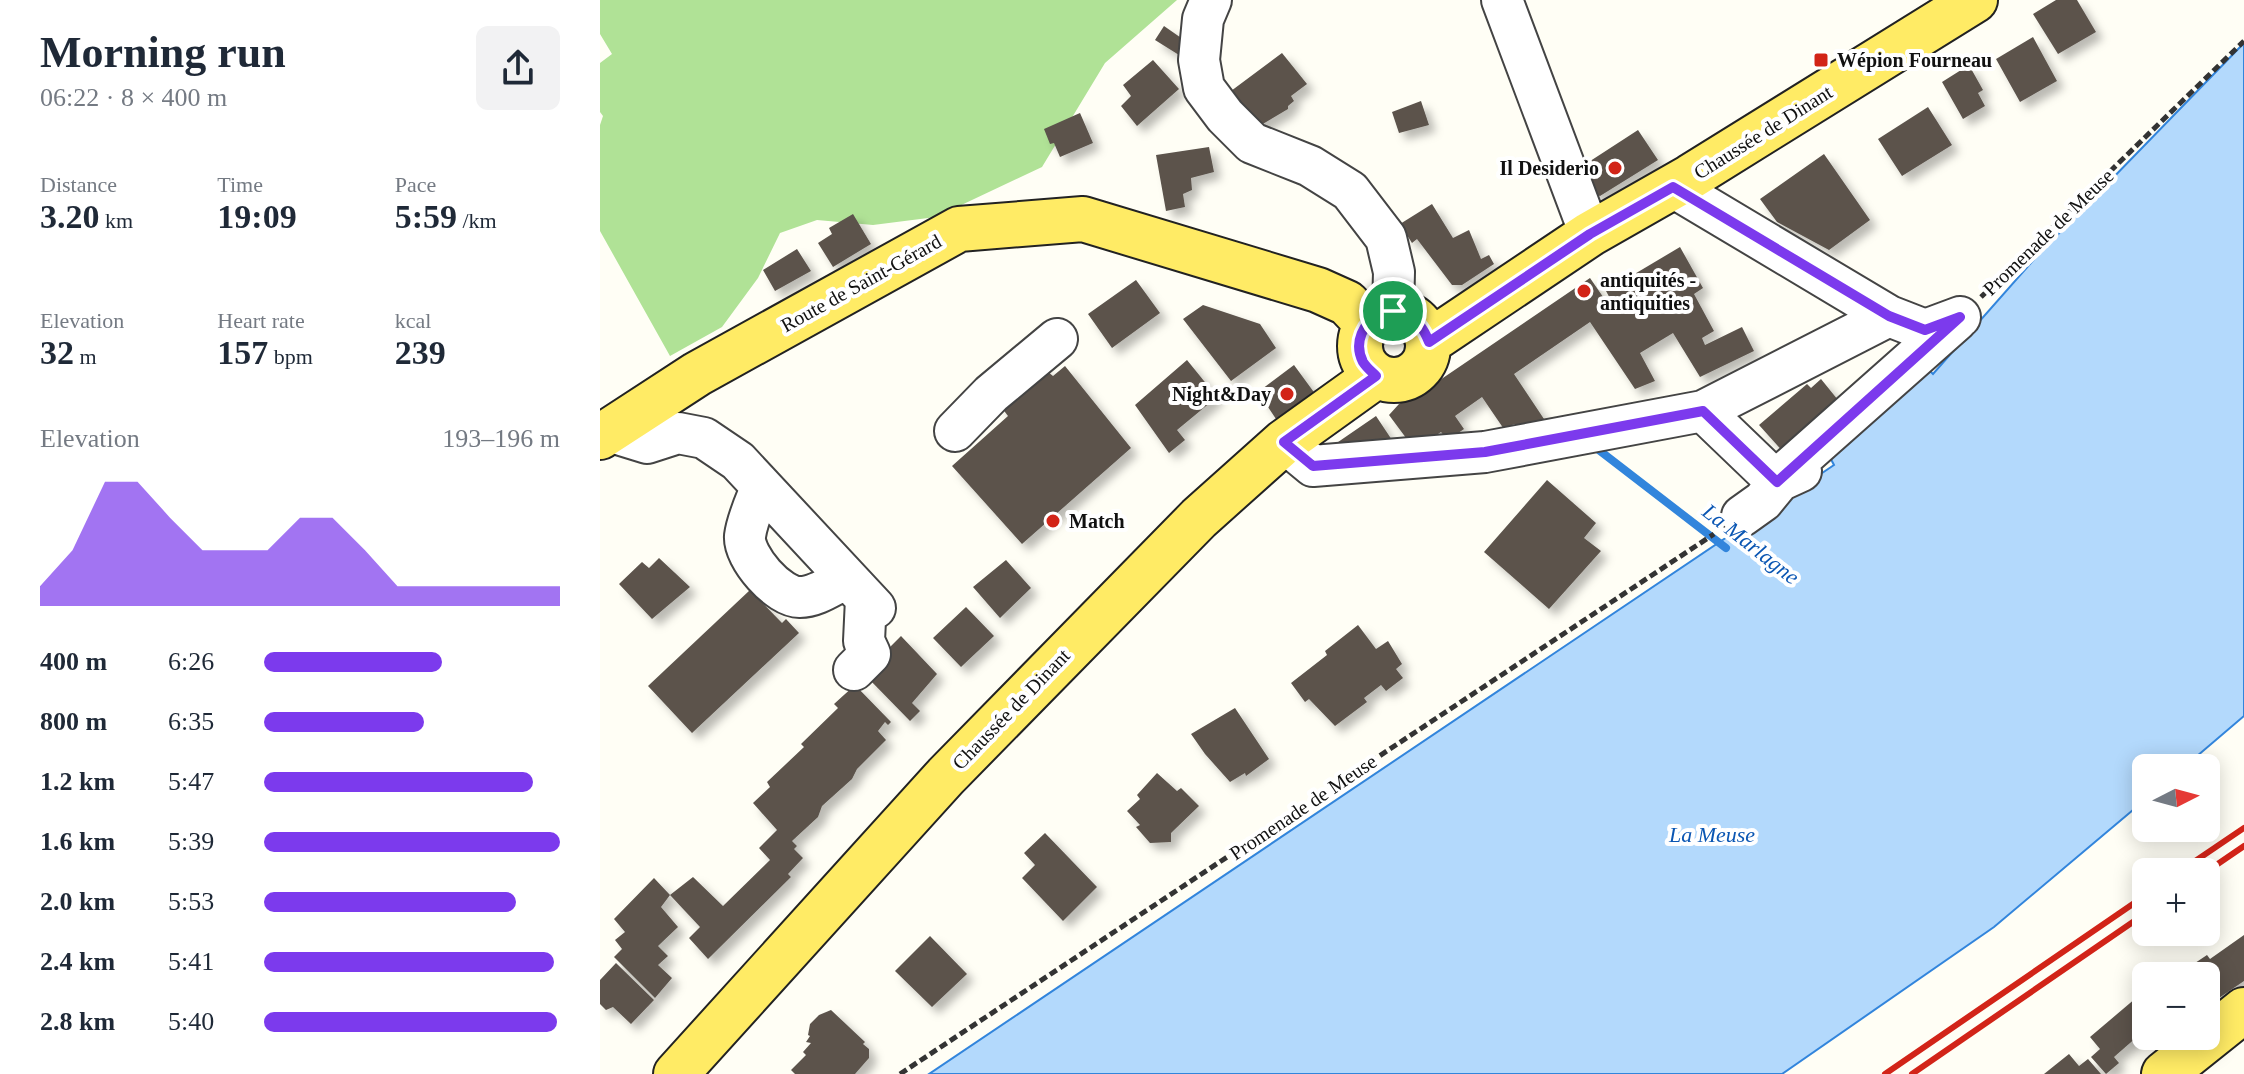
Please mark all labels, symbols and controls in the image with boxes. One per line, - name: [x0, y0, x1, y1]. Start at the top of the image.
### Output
- button: share: [476, 26, 560, 110]
- text: Morning run: [40, 28, 286, 77]
- place label: Wépion Fourneau: [1837, 49, 1992, 72]
- marker: Wépion Fourneau: [1812, 51, 1830, 69]
- street label: Chaussée de Dinant: [1690, 80, 1837, 183]
- text: 06:22 · 8 × 400 m: [40, 83, 227, 112]
- place label: Il Desiderio: [1500, 157, 1599, 179]
- marker: Il Desiderio: [1606, 159, 1624, 177]
- street label: Promenade de Meuse: [1978, 164, 2118, 300]
- text: Distance: [40, 172, 117, 197]
- text: Time: [217, 172, 263, 197]
- text: Pace: [395, 172, 436, 197]
- text: 3.20: [40, 198, 100, 235]
- text: 19:09: [217, 198, 297, 235]
- text: 5:59: [395, 198, 457, 235]
- text: km: [100, 208, 133, 233]
- text: /km: [457, 208, 497, 233]
- street label: Route de Saint-Gérard: [777, 230, 945, 336]
- place label: antiquités - antiquities: [1600, 269, 1696, 315]
- pin: [1359, 277, 1427, 345]
- marker: antiquités - antiquities: [1575, 282, 1593, 300]
- icon: arrive: [1371, 289, 1415, 333]
- text: Elevation: [40, 308, 124, 333]
- text: Heart rate: [217, 308, 305, 333]
- text: kcal: [395, 308, 431, 333]
- text: 32: [40, 334, 74, 371]
- text: 157: [217, 334, 268, 371]
- text: 239: [395, 334, 446, 371]
- text: m: [74, 344, 97, 369]
- text: bpm: [268, 344, 313, 369]
- place label: Night&Day: [1172, 383, 1271, 406]
- marker: Night&Day: [1278, 385, 1296, 403]
- text: Elevation: [40, 424, 140, 453]
- text: 193–196 m: [442, 424, 560, 453]
- water label: La Marlagne: [1697, 498, 1804, 590]
- place label: Match: [1069, 510, 1125, 532]
- marker: Match: [1044, 512, 1062, 530]
- street label: Chaussée de Dinant: [948, 644, 1074, 774]
- text: 400 m: [40, 647, 107, 676]
- text: 6:26: [168, 647, 214, 676]
- text: 800 m: [40, 707, 107, 736]
- text: 6:35: [168, 707, 214, 736]
- street label: Promenade de Meuse: [1225, 750, 1381, 864]
- north arrow: [2132, 754, 2220, 842]
- map controls: [2132, 754, 2220, 1050]
- text: 1.2 km: [40, 767, 115, 796]
- text: 5:47: [168, 767, 214, 796]
- water label: La Meuse: [1668, 822, 1755, 847]
- text: 1.6 km: [40, 827, 115, 856]
- text: 5:39: [168, 827, 214, 856]
- button: +: [2132, 858, 2220, 946]
- text: 2.0 km: [40, 887, 115, 916]
- text: 5:53: [168, 887, 214, 916]
- text: 2.4 km: [40, 947, 115, 976]
- text: 5:41: [168, 947, 214, 976]
- button: −: [2132, 962, 2220, 1050]
- text: 2.8 km: [40, 1007, 115, 1036]
- text: 5:40: [168, 1007, 214, 1036]

